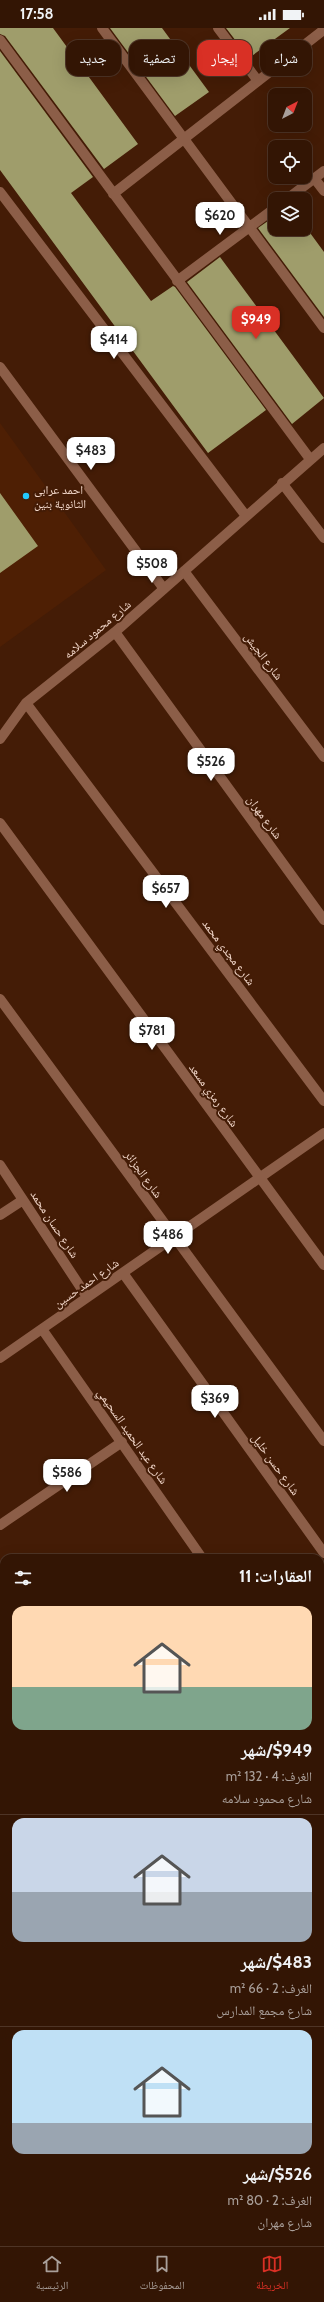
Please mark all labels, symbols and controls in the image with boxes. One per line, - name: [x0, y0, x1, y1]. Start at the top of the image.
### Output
- text: 17:58: [20, 5, 54, 23]
- chip: جديد: [66, 40, 121, 76]
- chip: تصفية: [129, 40, 189, 76]
- chip: إيجار: [197, 40, 252, 76]
- chip: شراء: [260, 40, 312, 76]
- north arrow: [268, 88, 312, 132]
- map controls: [268, 88, 312, 236]
- button: locate: [268, 140, 312, 184]
- button: layers: [268, 192, 312, 236]
- pin: $620: [196, 202, 244, 236]
- text: $620: [205, 207, 235, 223]
- pin: $949: [232, 306, 280, 340]
- text: $949: [241, 311, 271, 327]
- pin: $414: [90, 326, 138, 360]
- text: $414: [100, 331, 128, 347]
- pin: $483: [67, 437, 115, 471]
- text: $483: [76, 442, 106, 458]
- place label: احمد عرابى الثانوية بنين: [34, 482, 86, 511]
- marker: احمد عرابى الثانوية بنين: [21, 491, 31, 501]
- pin: $508: [128, 550, 176, 584]
- text: $508: [136, 555, 168, 571]
- street label: شارع محمود سلامه: [60, 596, 134, 662]
- street label: شارع الجيش: [241, 629, 287, 683]
- pin: $526: [187, 748, 235, 782]
- text: $526: [197, 753, 225, 769]
- street label: شارع مهران: [243, 792, 286, 842]
- pin: $657: [142, 875, 190, 909]
- text: $657: [152, 880, 180, 896]
- street label: شارع مجدي محمد: [197, 916, 259, 990]
- pin: $781: [128, 1017, 176, 1051]
- text: $781: [139, 1022, 165, 1038]
- street label: شارع رمزي مسعد: [184, 1060, 242, 1131]
- street label: شارع الجزائر: [120, 1147, 166, 1201]
- street label: شارع حسان محمد: [27, 1187, 83, 1261]
- pin: $486: [144, 1221, 192, 1255]
- text: $486: [153, 1226, 183, 1242]
- street label: شارع احمد حسين: [50, 1255, 122, 1312]
- street label: شارع عبد الحميد السحيمي: [92, 1385, 172, 1489]
- pin: $369: [191, 1385, 239, 1419]
- text: $369: [200, 1390, 230, 1406]
- street label: شارع حسن خليل: [248, 1430, 304, 1499]
- pin: $586: [43, 1459, 91, 1493]
- text: $586: [52, 1464, 82, 1480]
- text: العقارات: 11: [239, 1566, 312, 1586]
- icon: filters: [12, 1567, 34, 1589]
- icon: home: [126, 1632, 198, 1704]
- text: $949/شهر: [241, 1740, 312, 1760]
- text: الغرف: 4 · 132 m²: [226, 1768, 312, 1784]
- text: شارع محمود سلامه: [222, 1790, 312, 1806]
- icon: home: [126, 1844, 198, 1916]
- text: $483/شهر: [241, 1952, 312, 1972]
- text: الغرف: 2 · 66 m²: [230, 1980, 312, 1996]
- text: شارع مجمع المدارس: [217, 2002, 312, 2018]
- icon: home: [126, 2056, 198, 2128]
- text: $526/شهر: [243, 2164, 312, 2184]
- text: الغرف: 2 · 80 m²: [227, 2192, 312, 2208]
- text: شارع مهران: [258, 2214, 312, 2230]
- tab: الرئيسية: [36, 2253, 68, 2296]
- tab: المحفوظات: [140, 2253, 185, 2296]
- tab: الخريطة: [256, 2253, 288, 2296]

